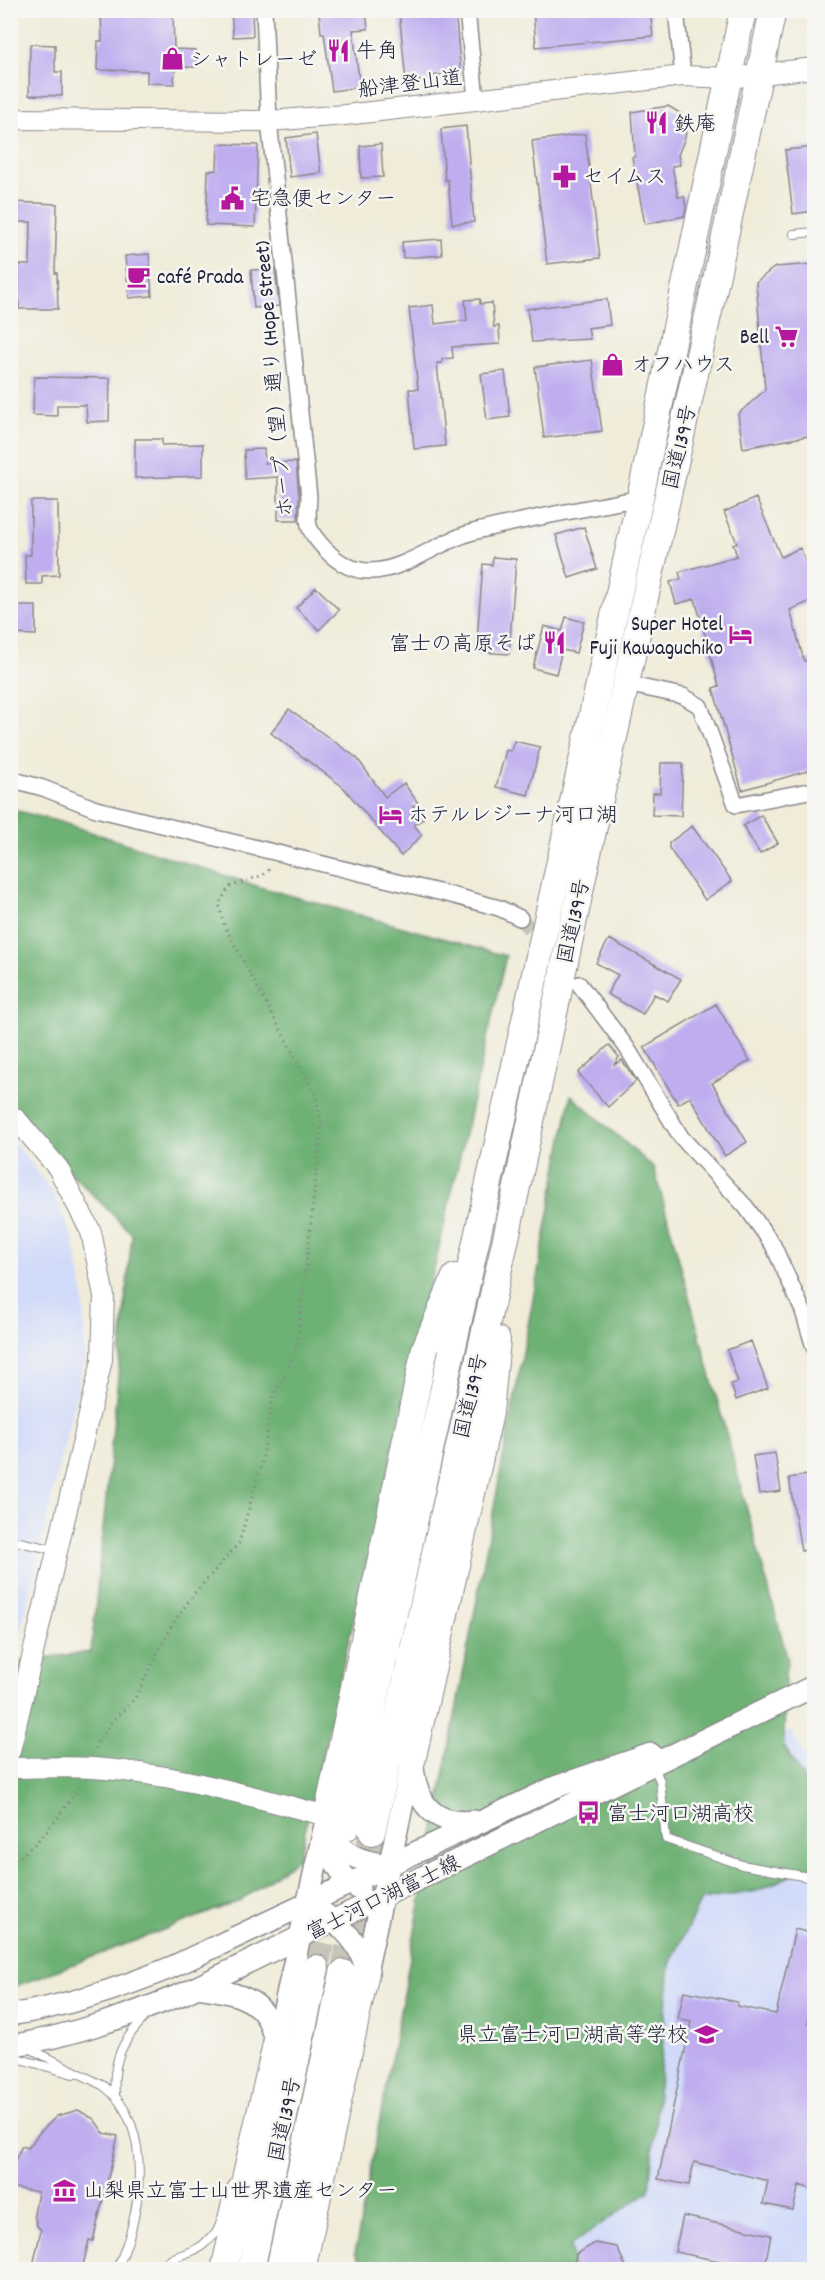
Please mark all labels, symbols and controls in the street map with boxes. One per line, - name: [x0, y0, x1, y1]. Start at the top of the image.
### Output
- restaurant icon: 牛角: [325, 37, 351, 63]
- place label: 牛角: [356, 38, 398, 68]
- shop icon: シャトレーゼ: [159, 46, 185, 72]
- place label: シャトレーゼ: [190, 47, 317, 77]
- street label: 船津登山道: [356, 65, 464, 107]
- restaurant icon: 鉄庵: [643, 110, 669, 136]
- place label: 鉄庵: [674, 111, 716, 141]
- pharmacy icon: セイムス: [552, 163, 578, 189]
- place label: セイムス: [583, 164, 666, 194]
- public building icon: 宅急便センター: [219, 185, 245, 211]
- place label: 宅急便センター: [250, 186, 396, 216]
- street label: ホープ（望）通り (Hope Street): [249, 239, 303, 518]
- cafe icon: café Prada: [126, 263, 152, 289]
- place label: café Prada: [157, 264, 245, 294]
- supermarket icon: Bell: [774, 323, 800, 349]
- place label: Bell: [740, 324, 769, 354]
- shop icon: オフハウス: [600, 351, 626, 377]
- place label: オフハウス: [631, 352, 735, 382]
- street label: 国道139号: [658, 402, 706, 493]
- place label: Super Hotel Fuji Kawaguchiko: [589, 611, 723, 665]
- hotel icon: Super Hotel Fuji Kawaguchiko: [728, 622, 754, 648]
- restaurant icon: 富士の高原そば: [541, 630, 567, 656]
- place label: 富士の高原そば: [389, 631, 536, 661]
- hotel icon: ホテルレジーナ河口湖: [377, 801, 403, 827]
- place label: ホテルレジーナ河口湖: [408, 802, 617, 832]
- street label: 国道139号: [552, 876, 600, 967]
- street label: 国道139号: [449, 1351, 497, 1442]
- bus stop icon: 富士河口湖高校: [576, 1800, 602, 1826]
- place label: 富士河口湖高校: [607, 1801, 754, 1831]
- street label: 富士河口湖富士線: [302, 1849, 466, 1950]
- school or university icon: 県立富士河口湖高等学校: [693, 2021, 719, 2047]
- place label: 県立富士河口湖高等学校: [457, 2022, 688, 2052]
- street label: 国道139号: [263, 2074, 311, 2165]
- museum icon: 山梨県立富士山世界遺産センター: [52, 2177, 78, 2203]
- place label: 山梨県立富士山世界遺産センター: [83, 2178, 397, 2208]

